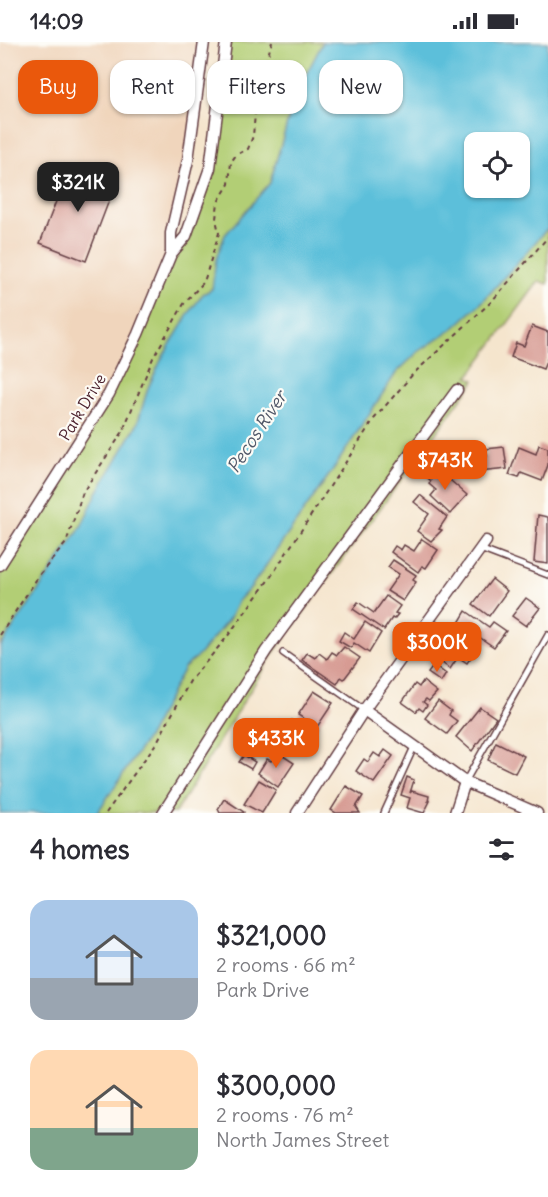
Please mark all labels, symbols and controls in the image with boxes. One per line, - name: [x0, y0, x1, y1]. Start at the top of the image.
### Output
- text: 14:09: [30, 7, 84, 35]
- chip: Buy: [18, 60, 98, 114]
- chip: Rent: [110, 60, 195, 114]
- chip: Filters: [207, 60, 307, 114]
- chip: New: [319, 60, 403, 114]
- map controls: [464, 132, 530, 198]
- button: locate: [464, 132, 530, 198]
- pin: $321K: [36, 162, 120, 213]
- text: $321K: [51, 169, 105, 194]
- street label: Park Drive: [54, 370, 110, 444]
- water label: Pecos River: [222, 384, 293, 477]
- pin: $743K: [403, 440, 487, 491]
- text: $743K: [417, 447, 473, 472]
- pin: $300K: [395, 622, 479, 673]
- text: $300K: [406, 629, 468, 654]
- pin: $433K: [234, 718, 318, 769]
- text: $433K: [247, 725, 305, 750]
- text: 4 homes: [30, 833, 129, 866]
- icon: filters: [485, 833, 518, 866]
- text: $321,000: [216, 919, 327, 952]
- icon: home: [78, 924, 150, 996]
- text: 2 rooms · 66 m²: [216, 952, 356, 977]
- text: Park Drive: [216, 977, 309, 1002]
- text: $300,000: [216, 1069, 336, 1102]
- icon: home: [78, 1074, 150, 1146]
- text: 2 rooms · 76 m²: [216, 1102, 354, 1127]
- text: North James Street: [216, 1127, 389, 1152]

